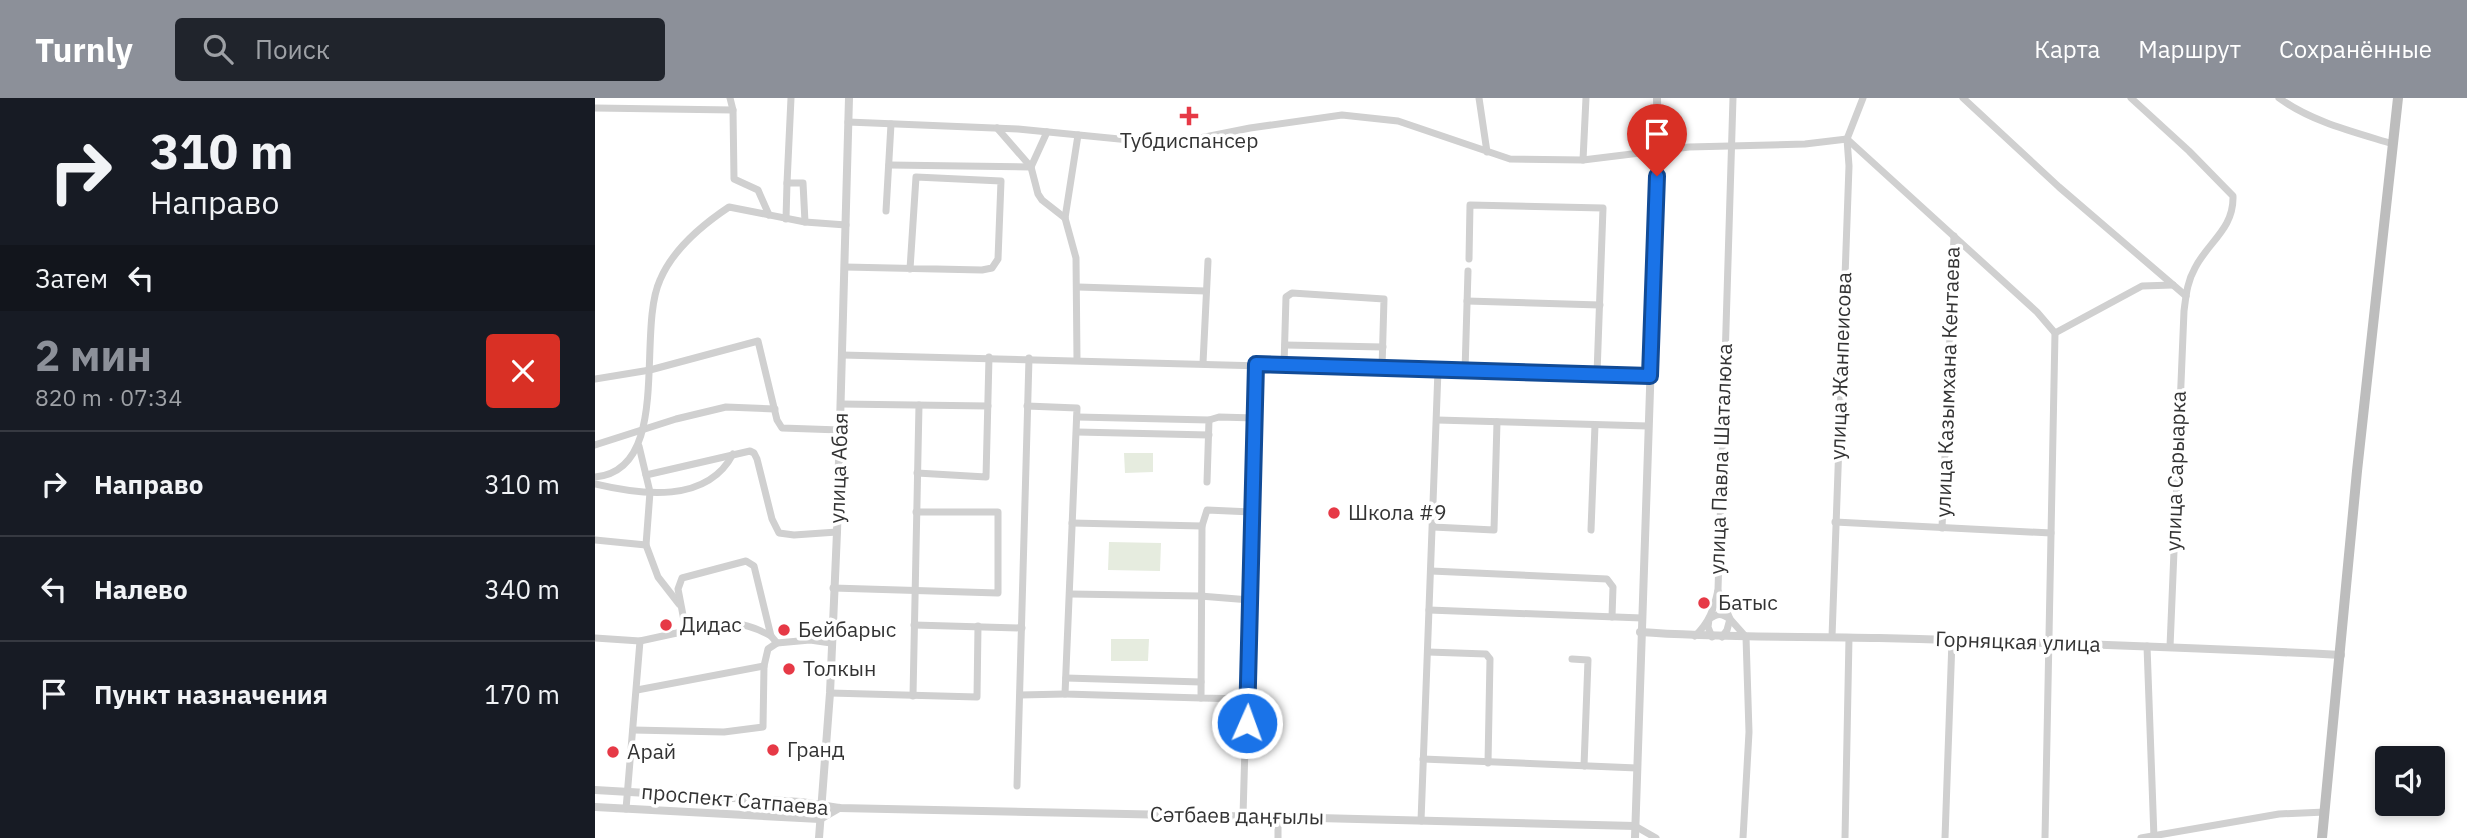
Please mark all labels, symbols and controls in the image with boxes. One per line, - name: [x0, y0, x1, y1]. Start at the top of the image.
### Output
- search box: [175, 18, 665, 81]
- text: Turnly: [35, 28, 133, 71]
- icon: search: [199, 30, 237, 68]
- text: Поиск: [255, 32, 330, 66]
- text: Карта: [2034, 33, 2100, 65]
- text: Маршрут: [2138, 33, 2241, 65]
- text: Сохранённые: [2279, 33, 2432, 65]
- pin: [1627, 104, 1687, 176]
- marker: Тубдиспансер: [1179, 106, 1199, 126]
- icon: arrive: [1638, 115, 1676, 153]
- text: 310 m: [150, 119, 294, 182]
- icon: right: [35, 126, 126, 217]
- place label: Тубдиспансер: [1120, 126, 1258, 154]
- text: Направо: [150, 181, 279, 223]
- street label: улица Казымхана Кентаева: [1928, 246, 1966, 518]
- icon: left: [122, 259, 160, 297]
- text: Затем: [35, 261, 108, 295]
- street label: улица Жанпеисова: [1823, 272, 1857, 460]
- text: 2 мин: [35, 328, 152, 383]
- button: close: [486, 334, 560, 408]
- street label: улица Павла Шаталюка: [1702, 343, 1738, 575]
- text: 820 m · 07:34: [35, 382, 182, 412]
- street label: улица Сарыарка: [2158, 390, 2192, 552]
- street label: улица Абая: [822, 412, 854, 524]
- icon: right: [35, 465, 73, 503]
- text: Направо: [94, 467, 203, 501]
- text: 310 m: [484, 467, 560, 501]
- place label: Школа #9: [1348, 498, 1447, 526]
- marker: Школа #9: [1326, 505, 1342, 521]
- icon: left: [35, 570, 73, 608]
- text: Налево: [94, 572, 188, 606]
- text: 340 m: [484, 572, 560, 606]
- place label: Батыс: [1718, 588, 1778, 616]
- marker: Батыс: [1696, 595, 1712, 611]
- place label: Дидас: [680, 610, 742, 638]
- place label: Бейбарыс: [798, 615, 896, 643]
- marker: Дидас: [658, 617, 674, 633]
- marker: Бейбарыс: [776, 622, 792, 638]
- street label: Горняцкая улица: [1935, 624, 2101, 658]
- place label: Толкын: [803, 654, 876, 682]
- marker: Толкын: [781, 661, 797, 677]
- icon: arrive: [35, 675, 73, 713]
- text: Пункт назначения: [94, 677, 328, 711]
- text: 170 m: [484, 677, 560, 711]
- position arrow: [1210, 686, 1284, 760]
- place label: Гранд: [787, 735, 845, 763]
- place label: Арай: [627, 737, 676, 765]
- marker: Гранд: [765, 742, 781, 758]
- marker: Арай: [605, 744, 621, 760]
- map controls: [2375, 746, 2445, 816]
- button: sound: [2375, 746, 2445, 816]
- street label: проспект Сатпаева: [640, 777, 830, 821]
- street label: Сәтбаев даңғылы: [1150, 799, 1324, 831]

